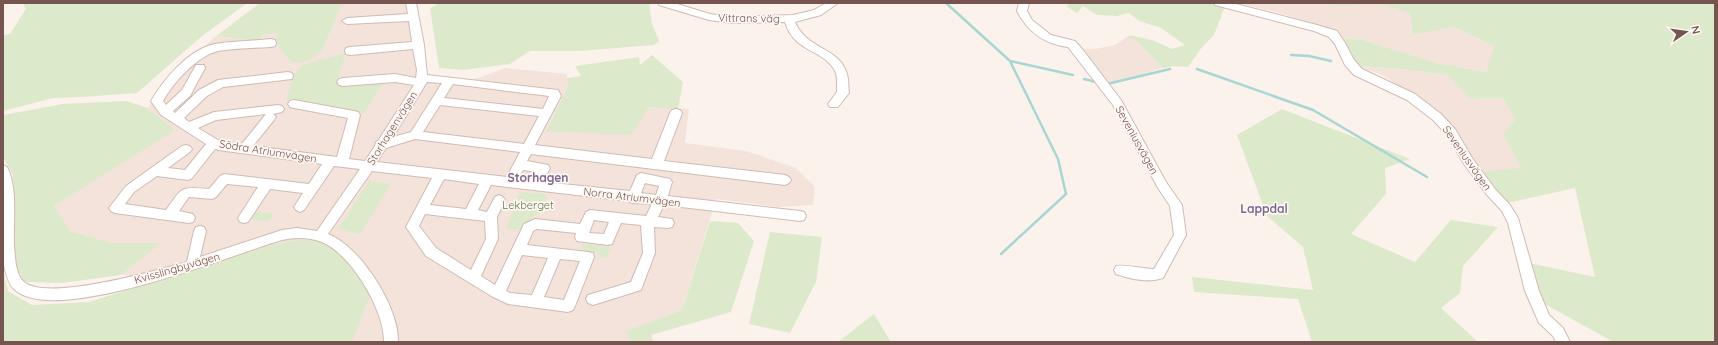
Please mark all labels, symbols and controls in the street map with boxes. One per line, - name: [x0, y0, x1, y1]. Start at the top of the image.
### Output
- street label: Vittrans väg: [718, 10, 780, 26]
- north arrow: [1666, 12, 1706, 52]
- text: N: [1688, 24, 1703, 35]
- street label: Storhagenvägen: [364, 88, 420, 168]
- street label: Seveniusvägen: [1112, 103, 1162, 177]
- street label: Seveniusvägen: [1439, 123, 1495, 193]
- street label: Södra Atriumvägen: [218, 136, 318, 166]
- district label: Storhagen: [508, 170, 568, 185]
- street label: Norra Atriumvägen: [583, 184, 681, 210]
- park label: Lekberget: [502, 198, 554, 212]
- district label: Lappdal: [1240, 201, 1288, 216]
- street label: Kvisslingbyvägen: [133, 249, 221, 287]

